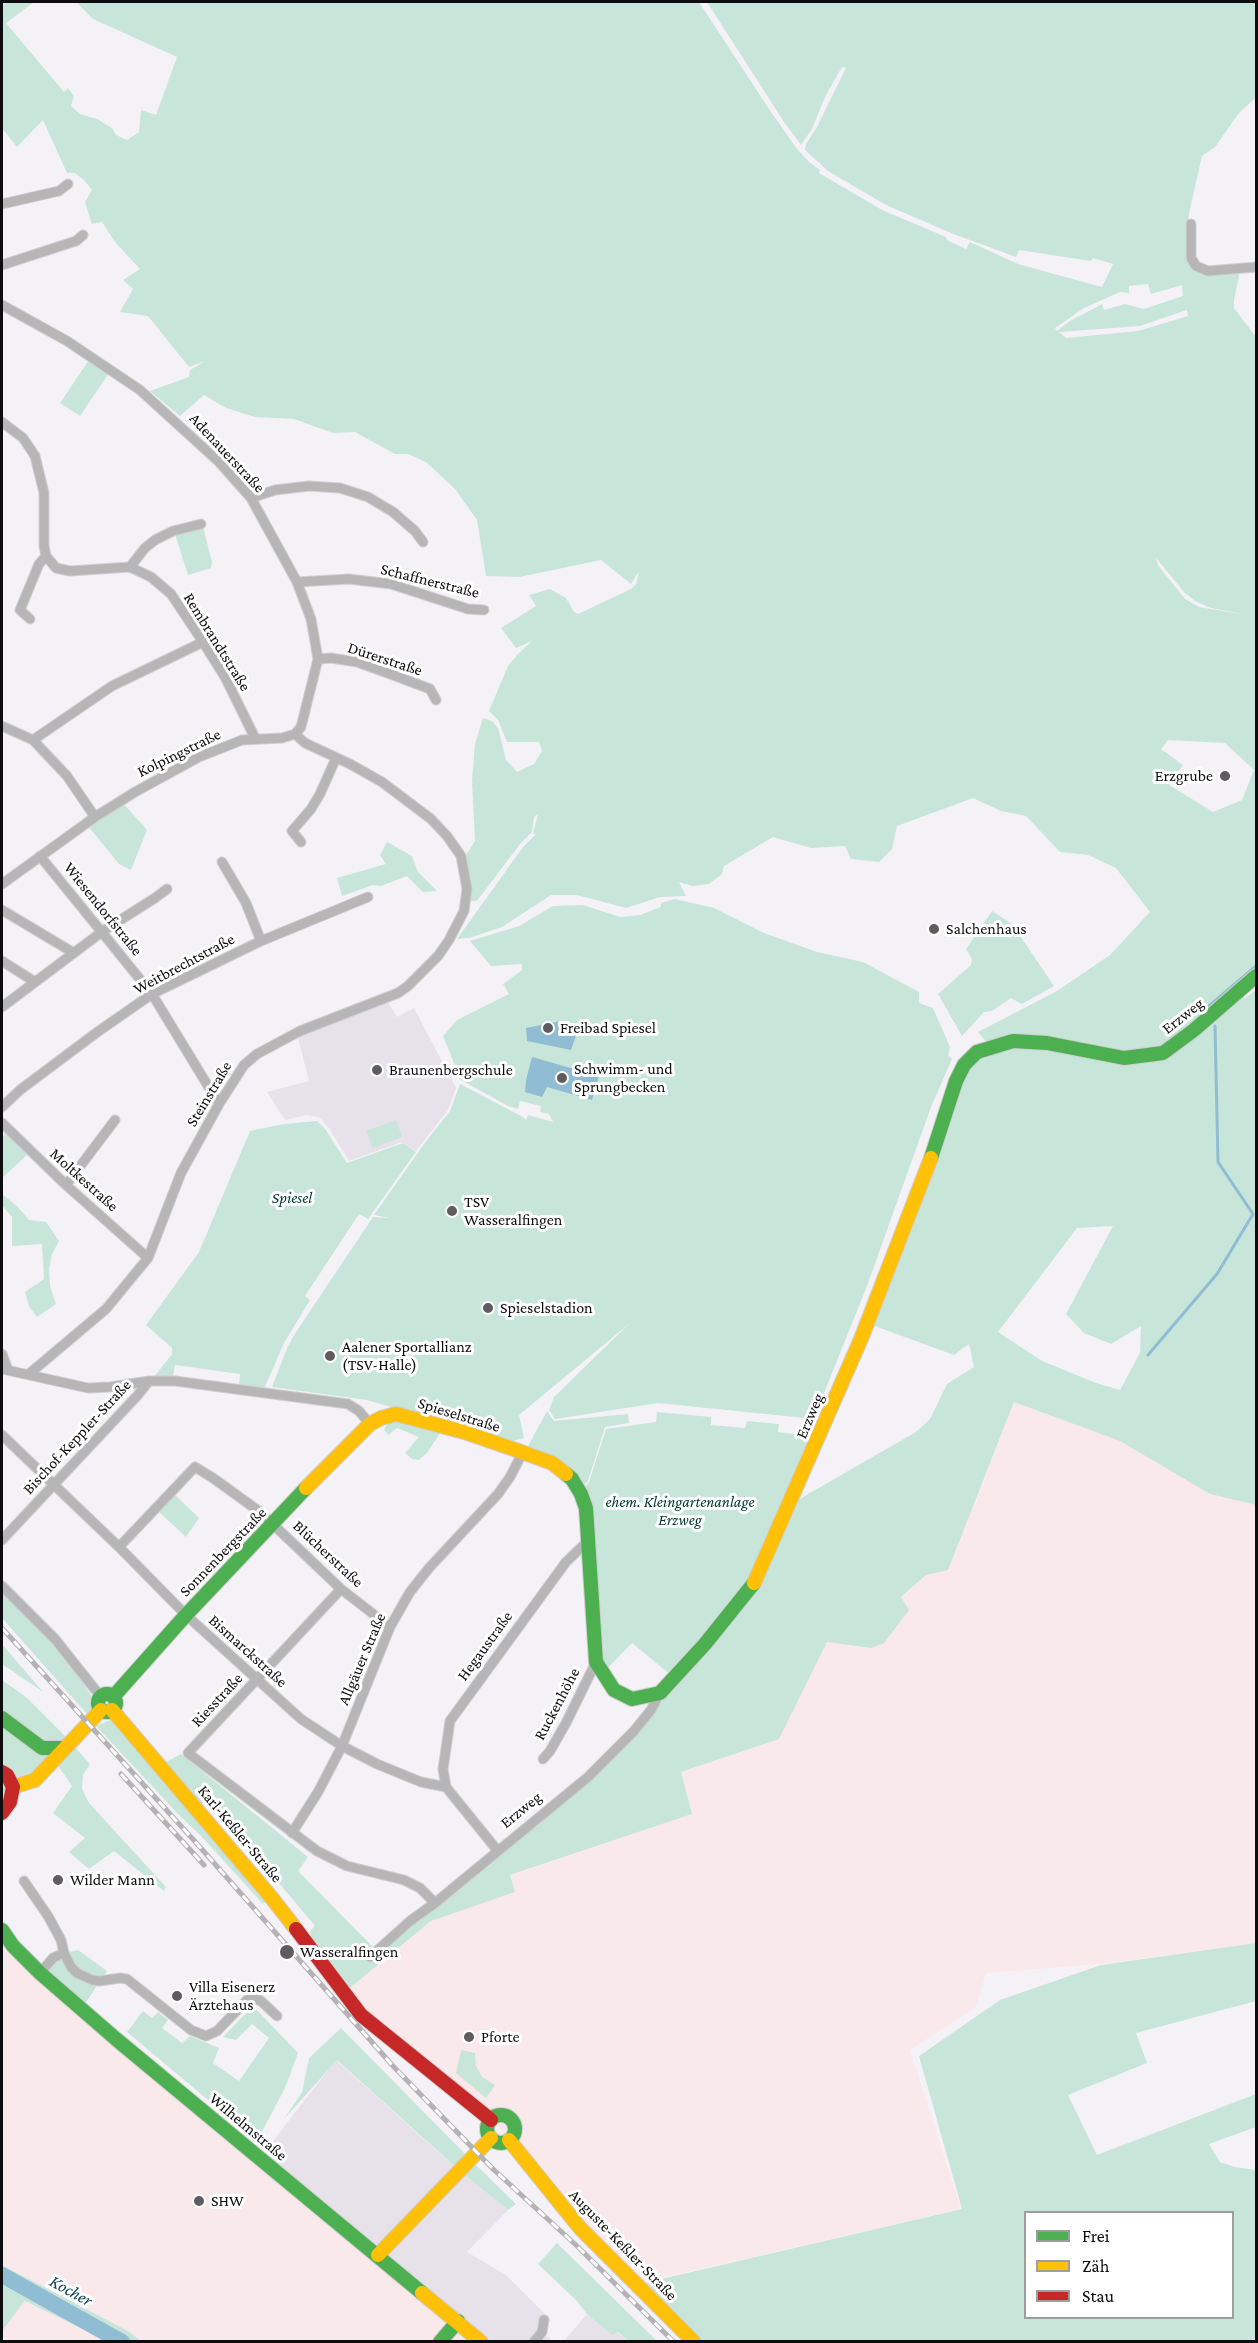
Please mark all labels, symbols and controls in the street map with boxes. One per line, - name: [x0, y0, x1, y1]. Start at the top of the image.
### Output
- street label: Adenauerstraße: [185, 409, 269, 497]
- street label: Schaffnerstraße: [379, 559, 481, 603]
- street label: Rembrandtstraße: [179, 589, 255, 695]
- street label: Dürerstraße: [345, 638, 425, 680]
- street label: Kolpingstraße: [134, 725, 224, 781]
- place label: Erzgrube: [1155, 766, 1213, 786]
- marker: Erzgrube: [1218, 769, 1232, 783]
- street label: Wiesendorfstraße: [59, 858, 147, 960]
- place label: Salchenhaus: [946, 919, 1027, 939]
- marker: Salchenhaus: [927, 922, 941, 936]
- street label: Weitbrechtstraße: [130, 929, 238, 999]
- street label: Erzweg: [1158, 994, 1208, 1038]
- place label: Freibad Spiesel: [560, 1018, 656, 1038]
- marker: Freibad Spiesel: [541, 1021, 555, 1035]
- street label: Steinstraße: [182, 1058, 236, 1130]
- place label: Schwimm- und Sprungbecken: [574, 1059, 673, 1097]
- place label: Braunenbergschule: [389, 1060, 513, 1080]
- marker: Braunenbergschule: [370, 1063, 384, 1077]
- marker: Schwimm- und Sprungbecken: [555, 1071, 569, 1085]
- street label: Moltkestraße: [46, 1144, 122, 1216]
- park label: Spiesel: [272, 1188, 312, 1208]
- place label: TSV Wasseralfingen: [464, 1192, 562, 1230]
- marker: TSV Wasseralfingen: [445, 1204, 459, 1218]
- place label: Spieselstadion: [500, 1298, 593, 1318]
- marker: Spieselstadion: [481, 1301, 495, 1315]
- place label: Aalener Sportallianz (TSV-Halle): [342, 1337, 472, 1375]
- marker: Aalener Sportallianz (TSV-Halle): [323, 1349, 337, 1363]
- street label: Bischof-Keppler-Straße: [19, 1376, 135, 1498]
- street label: Erzweg: [792, 1390, 828, 1442]
- street label: Spieselstraße: [416, 1393, 502, 1437]
- park label: ehem. Kleingartenanlage Erzweg: [606, 1492, 754, 1530]
- street label: Sonnenbergstraße: [176, 1503, 270, 1601]
- street label: Blücherstraße: [289, 1516, 367, 1592]
- street label: Hegaustraße: [453, 1607, 517, 1685]
- street label: Allgäuer Straße: [334, 1610, 390, 1708]
- street label: Bismarckstraße: [205, 1611, 291, 1691]
- street label: Ruckenhöhe: [530, 1665, 584, 1743]
- street label: Riesstraße: [187, 1669, 247, 1731]
- street label: Karl-Keßler-Straße: [194, 1781, 286, 1887]
- street label: Erzweg: [497, 1788, 545, 1832]
- place label: Wilder Mann: [70, 1870, 155, 1890]
- marker: Wilder Mann: [51, 1873, 65, 1887]
- place label: Wasseralfingen: [300, 1942, 398, 1962]
- marker: Wasseralfingen: [278, 1943, 296, 1961]
- place label: Villa Eisenerz Ärztehaus: [189, 1977, 275, 2015]
- marker: Villa Eisenerz Ärztehaus: [170, 1989, 184, 2003]
- place label: Pforte: [481, 2027, 520, 2047]
- marker: Pforte: [462, 2030, 476, 2044]
- street label: Wilhelmstraße: [205, 2089, 291, 2165]
- street label: Auguste-Keßler-Straße: [565, 2185, 681, 2305]
- place label: SHW: [211, 2191, 244, 2211]
- marker: SHW: [192, 2194, 206, 2208]
- legend: [1024, 2211, 1234, 2319]
- text: Frei: [1082, 2226, 1109, 2246]
- text: Zäh: [1082, 2256, 1109, 2276]
- water label: Kocher: [46, 2270, 96, 2312]
- text: Stau: [1082, 2286, 1114, 2306]

